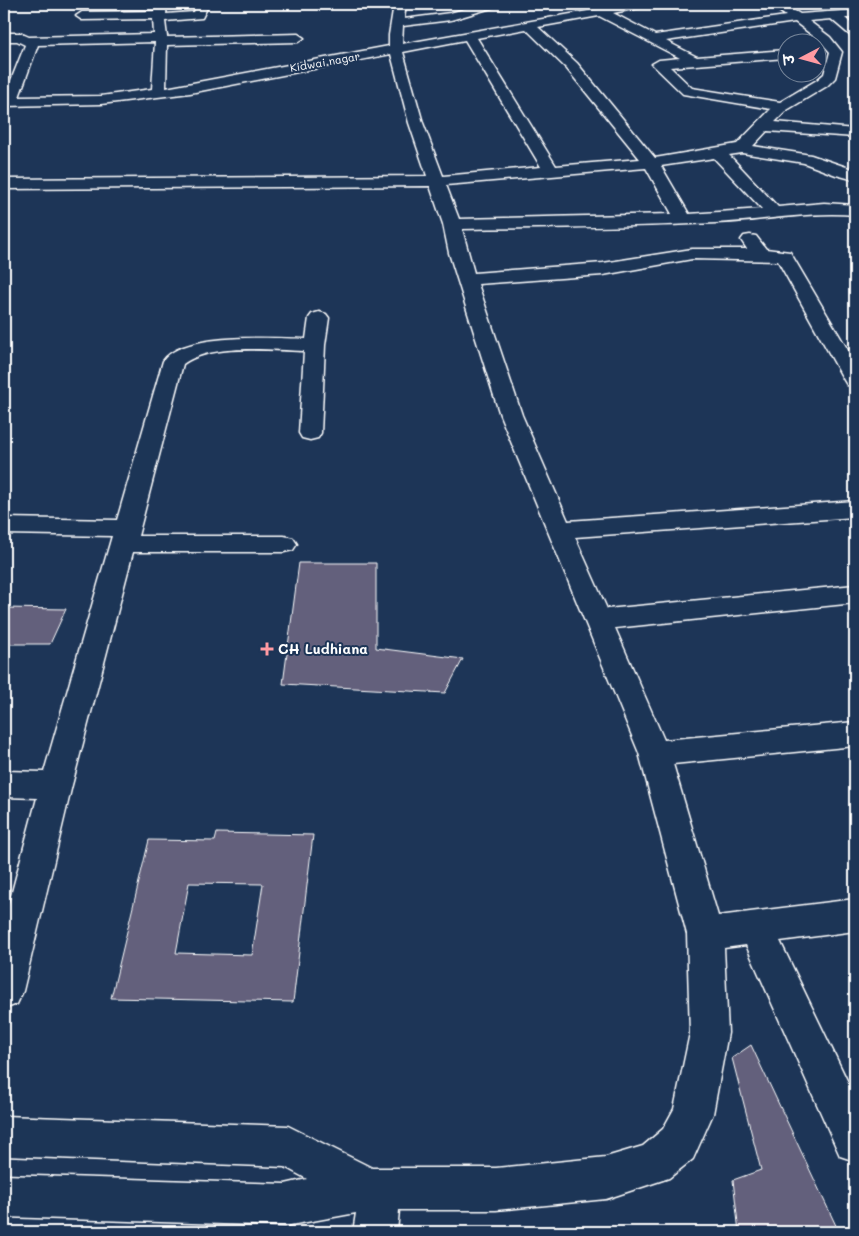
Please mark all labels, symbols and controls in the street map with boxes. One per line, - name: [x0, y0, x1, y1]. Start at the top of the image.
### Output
- north arrow: [776, 32, 826, 82]
- street label: Kidwai nagar: [289, 48, 361, 75]
- text: उ: [778, 52, 799, 67]
- place label: CH Ludhiana: [278, 639, 368, 658]
- marker: CH Ludhiana: [260, 642, 274, 656]

